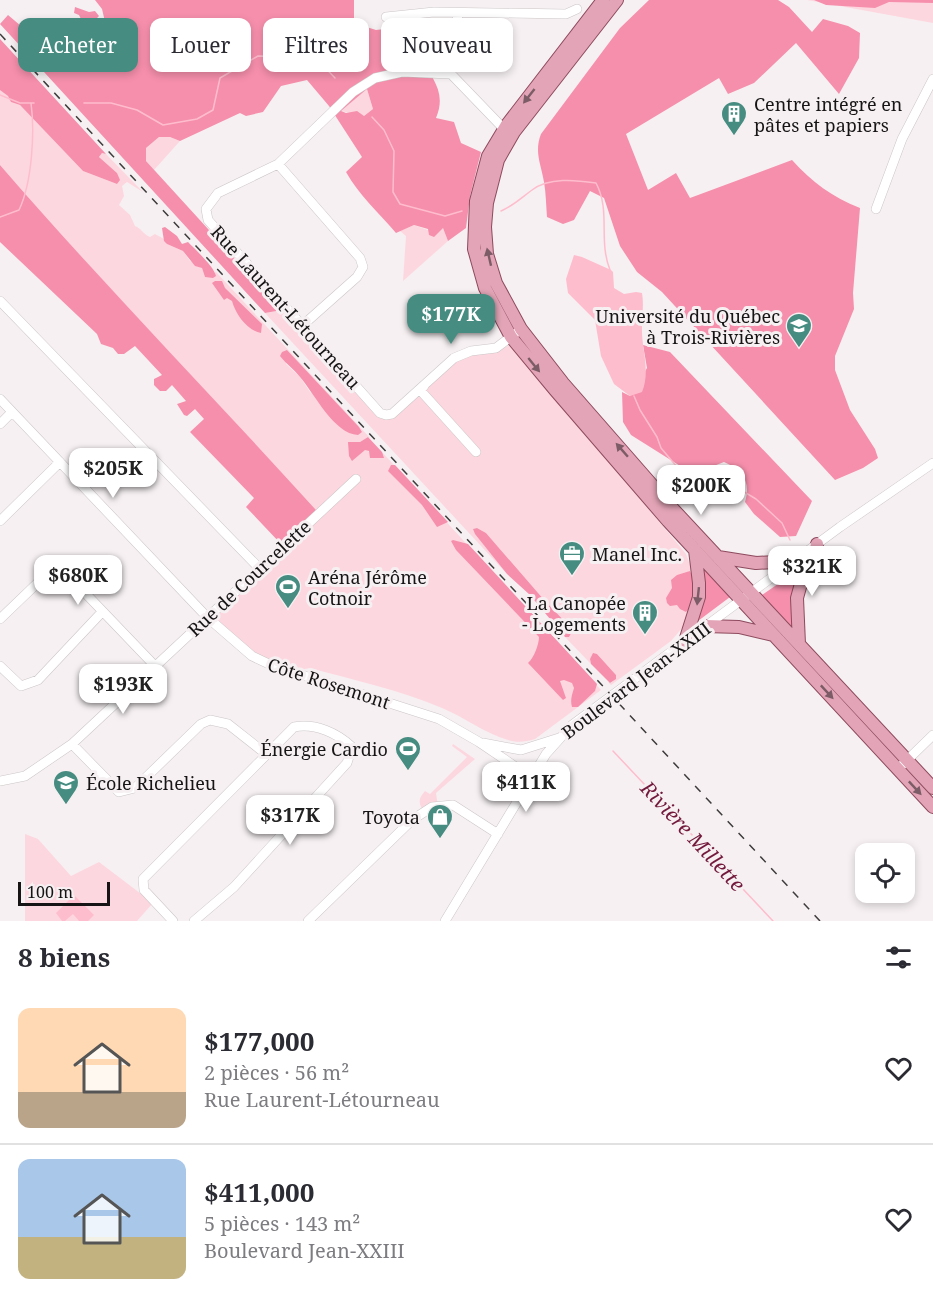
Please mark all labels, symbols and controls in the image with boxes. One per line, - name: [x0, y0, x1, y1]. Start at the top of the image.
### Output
- chip: Acheter: [18, 18, 138, 72]
- chip: Louer: [150, 18, 251, 72]
- chip: Filtres: [263, 18, 369, 72]
- chip: Nouveau: [381, 18, 513, 72]
- one-way arrow: [522, 88, 535, 104]
- place label: Centre intégré en pâtes et papiers: [754, 92, 903, 137]
- building icon: Centre intégré en pâtes et papiers: [719, 99, 749, 137]
- street label: Rue Laurent-Létourneau: [206, 220, 366, 394]
- one-way arrow: [484, 247, 493, 266]
- pin: $177K: [409, 294, 493, 345]
- text: $177K: [421, 300, 481, 327]
- place label: Université du Québec à Trois-Rivières: [596, 304, 780, 349]
- school or university icon: Université du Québec à Trois-Rivières: [784, 311, 814, 349]
- one-way arrow: [528, 357, 541, 373]
- one-way arrow: [616, 443, 629, 458]
- pin: $205K: [71, 448, 155, 499]
- text: $205K: [83, 454, 143, 481]
- pin: $200K: [659, 465, 743, 516]
- text: $200K: [671, 471, 731, 498]
- street label: Rue de Courcelette: [182, 515, 316, 641]
- office icon: Manel Inc.: [557, 539, 587, 577]
- place label: Manel Inc.: [592, 542, 682, 566]
- pin: $321K: [770, 546, 854, 597]
- text: $321K: [782, 552, 842, 579]
- pin: $680K: [36, 555, 120, 606]
- text: $680K: [48, 561, 108, 588]
- place label: Aréna Jérôme Cotnoir: [308, 565, 427, 610]
- sports icon: Aréna Jérôme Cotnoir: [273, 572, 303, 610]
- one-way arrow: [693, 586, 703, 605]
- place label: La Canopée - Logements: [522, 591, 626, 636]
- building icon: La Canopée - Logements: [630, 598, 660, 636]
- street label: Boulevard Jean-XXIII: [557, 616, 715, 744]
- street label: Côte Rosemont: [265, 652, 393, 714]
- pin: $193K: [81, 664, 165, 715]
- text: $193K: [93, 670, 153, 697]
- one-way arrow: [820, 685, 834, 700]
- sports icon: Énergie Cardio: [393, 734, 423, 772]
- place label: Énergie Cardio: [260, 737, 388, 761]
- pin: $411K: [484, 762, 568, 813]
- school or university icon: École Richelieu: [51, 768, 81, 806]
- text: $411K: [496, 768, 556, 795]
- place label: École Richelieu: [86, 771, 217, 795]
- water label: Rivière Millette: [634, 774, 751, 897]
- one-way arrow: [908, 780, 922, 795]
- pin: $317K: [248, 795, 332, 846]
- text: $317K: [260, 801, 320, 828]
- shop icon: Toyota: [425, 802, 455, 840]
- place label: Toyota: [363, 805, 420, 829]
- map controls: [855, 843, 915, 903]
- button: locate: [855, 843, 915, 903]
- scale bar: [18, 879, 110, 906]
- text: 100 m: [27, 881, 73, 903]
- text: 8 biens: [18, 939, 110, 975]
- icon: filters: [882, 941, 915, 974]
- text: $177,000: [204, 1023, 314, 1059]
- icon: home: [66, 1032, 138, 1104]
- icon: heart: [882, 1052, 915, 1085]
- text: 2 pièces · 56 m²: [204, 1059, 349, 1086]
- text: Rue Laurent-Létourneau: [204, 1086, 440, 1113]
- text: $411,000: [204, 1174, 314, 1210]
- icon: home: [66, 1183, 138, 1255]
- icon: heart: [882, 1203, 915, 1236]
- text: 5 pièces · 143 m²: [204, 1210, 360, 1237]
- text: Boulevard Jean-XXIII: [204, 1237, 405, 1264]

